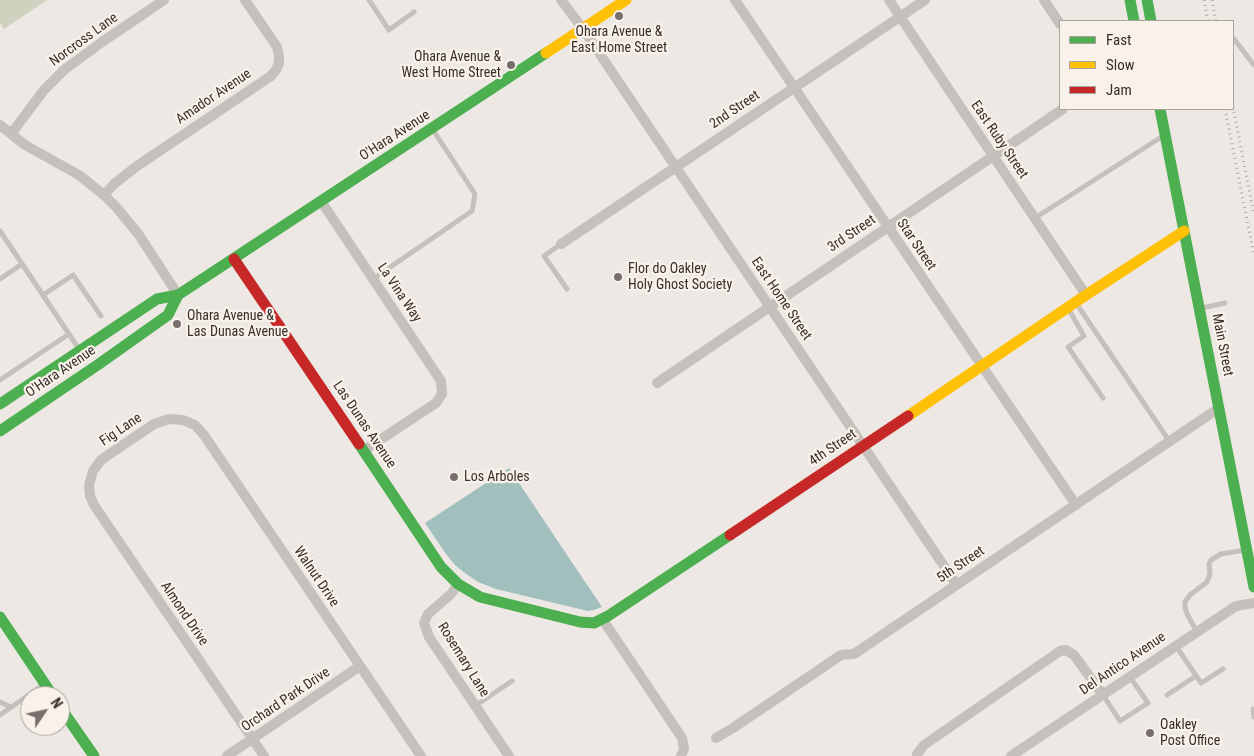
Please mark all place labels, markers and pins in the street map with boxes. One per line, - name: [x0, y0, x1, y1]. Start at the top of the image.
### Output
- marker: Ohara Avenue & East Home Street: [613, 10, 625, 22]
- place label: Ohara Avenue & East Home Street: [571, 24, 667, 56]
- place label: Ohara Avenue & West Home Street: [401, 49, 501, 82]
- marker: Ohara Avenue & West Home Street: [505, 59, 517, 71]
- place label: Flor do Oakley Holy Ghost Society: [628, 261, 732, 294]
- marker: Flor do Oakley Holy Ghost Society: [612, 271, 624, 283]
- place label: Ohara Avenue & Las Dunas Avenue: [187, 308, 288, 341]
- marker: Ohara Avenue & Las Dunas Avenue: [171, 318, 183, 330]
- place label: Los Arboles: [464, 469, 530, 485]
- marker: Los Arboles: [448, 471, 460, 483]
- place label: Oakley Post Office: [1160, 717, 1220, 750]
- marker: Oakley Post Office: [1144, 727, 1156, 739]

